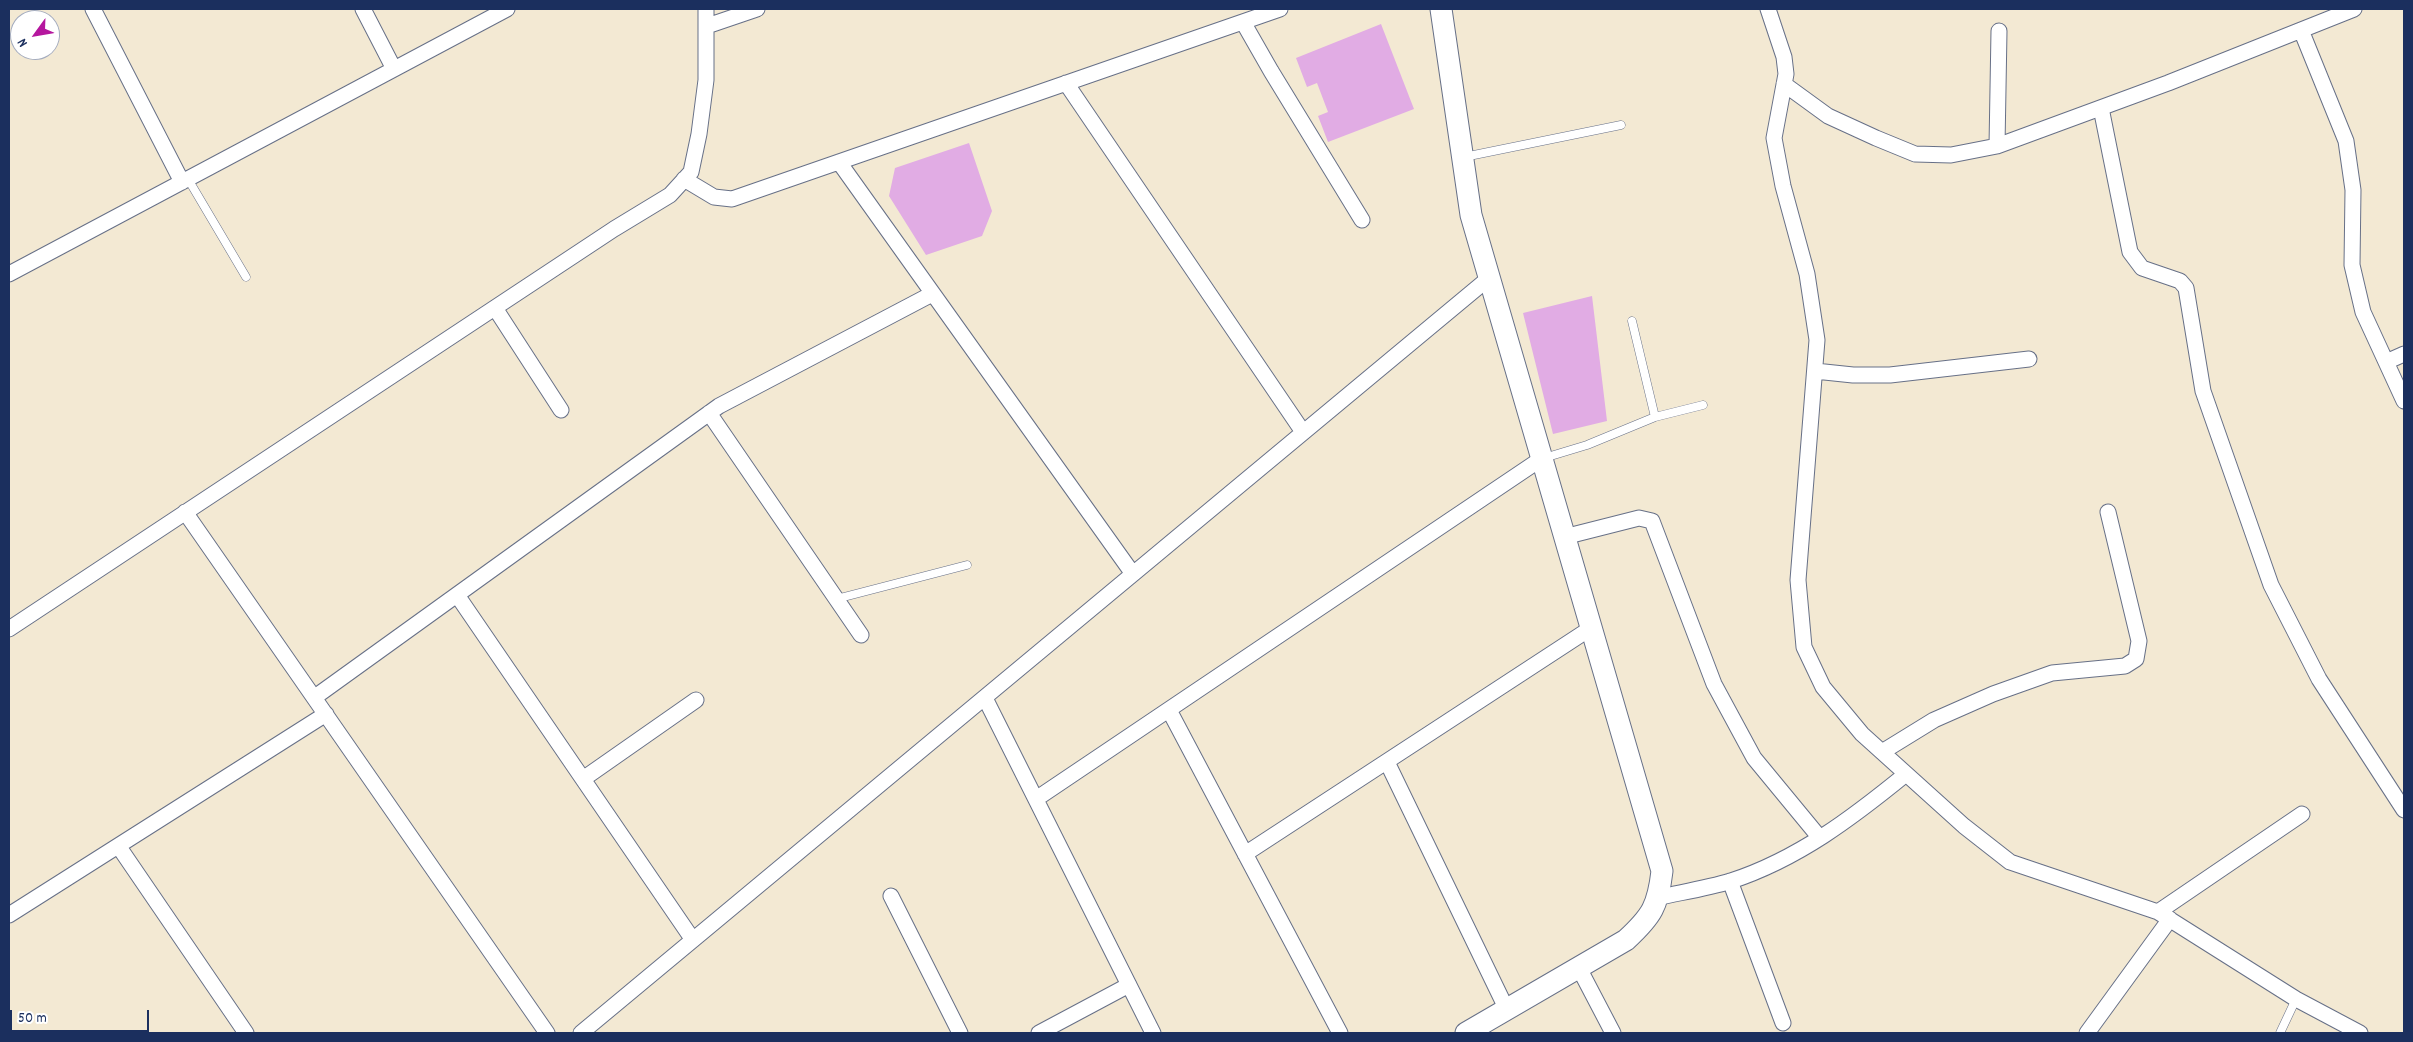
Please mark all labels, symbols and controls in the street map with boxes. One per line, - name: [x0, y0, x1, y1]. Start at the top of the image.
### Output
- north arrow: [10, 10, 60, 60]
- text: N: [13, 34, 33, 51]
- scale bar: [12, 1000, 151, 1032]
- text: 50 m: [18, 1008, 47, 1030]

